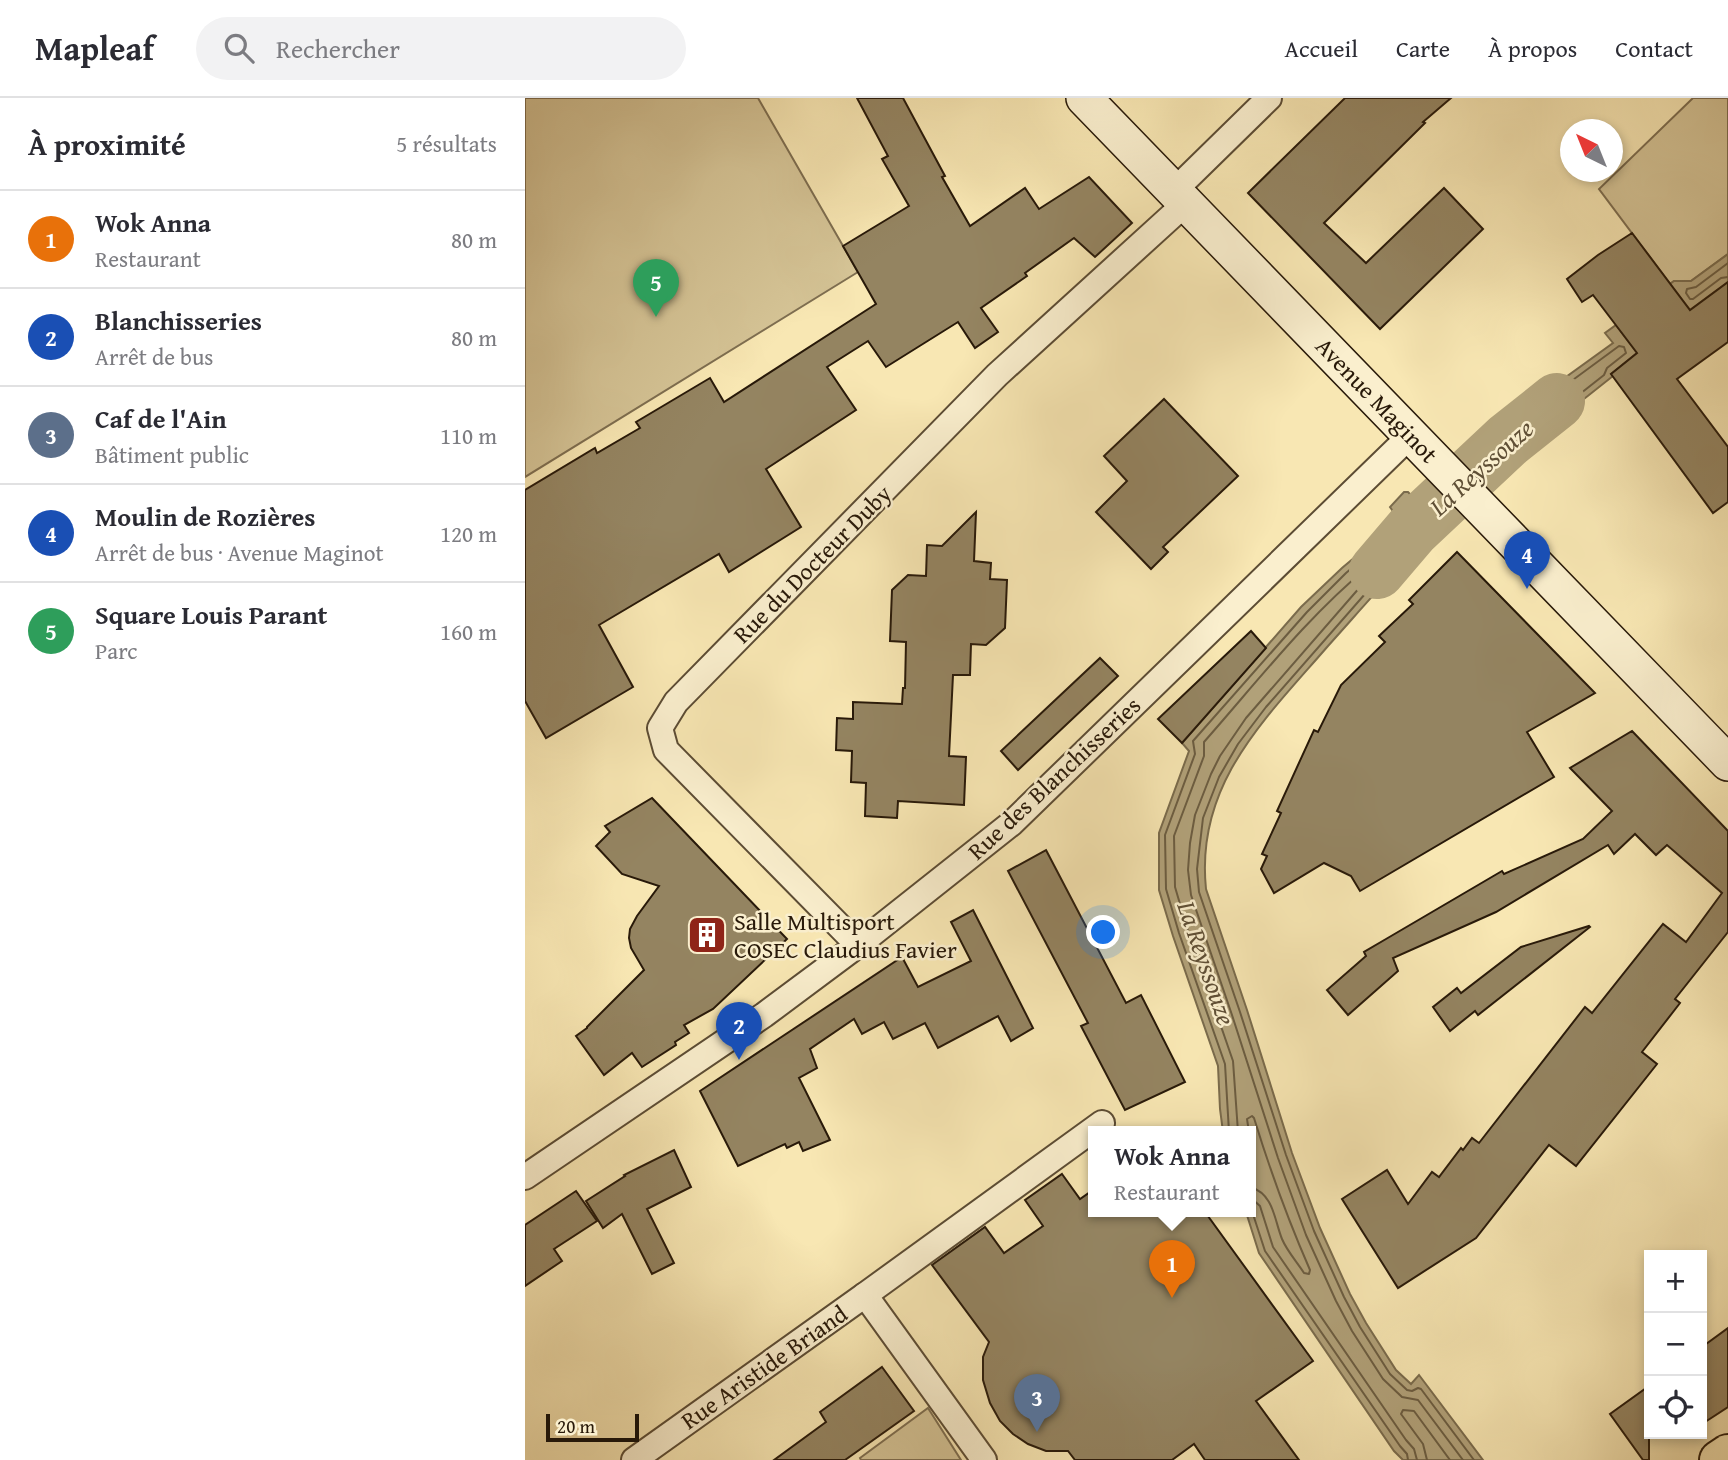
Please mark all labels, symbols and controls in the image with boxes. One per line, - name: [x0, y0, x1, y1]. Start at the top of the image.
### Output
- search box: [196, 17, 686, 80]
- text: Mapleaf: [35, 24, 154, 72]
- icon: search: [220, 29, 258, 67]
- text: Rechercher: [276, 29, 400, 68]
- text: Accueil: [1284, 31, 1358, 66]
- text: Carte: [1396, 31, 1450, 66]
- text: À propos: [1488, 31, 1577, 66]
- text: Contact: [1615, 31, 1693, 66]
- north arrow: [1560, 119, 1623, 182]
- text: À proximité: [28, 122, 186, 166]
- text: 5 résultats: [396, 127, 497, 160]
- text: Wok Anna: [95, 203, 211, 242]
- text: 1: [45, 223, 57, 256]
- text: 80 m: [451, 223, 497, 256]
- text: Restaurant: [95, 242, 201, 275]
- pin: 5: [633, 259, 679, 317]
- text: Blanchisseries: [95, 301, 262, 340]
- text: 2: [45, 321, 57, 354]
- text: 80 m: [451, 321, 497, 354]
- street label: Avenue Maginot: [1308, 329, 1447, 471]
- text: Arrêt de bus: [95, 340, 214, 373]
- text: Caf de l'Ain: [95, 399, 227, 438]
- water label: La Reyssouze: [1419, 409, 1542, 525]
- text: 3: [45, 419, 57, 452]
- text: 110 m: [440, 419, 497, 452]
- text: Bâtiment public: [95, 438, 249, 471]
- street label: Rue du Docteur Duby: [725, 477, 899, 651]
- text: Moulin de Rozières: [95, 497, 315, 536]
- text: 4: [45, 517, 57, 550]
- text: 120 m: [440, 517, 497, 550]
- pin: 4: [1504, 531, 1550, 589]
- text: Arrêt de bus · Avenue Maginot: [95, 536, 384, 569]
- text: Square Louis Parant: [95, 595, 327, 634]
- text: 5: [45, 615, 57, 648]
- text: 160 m: [440, 615, 497, 648]
- text: Parc: [95, 634, 138, 667]
- street label: Rue des Blanchisseries: [960, 688, 1148, 868]
- water label: La Reyssouze: [1167, 895, 1246, 1030]
- place label: Salle Multisport COSEC Claudius Favier: [734, 904, 957, 967]
- building icon: Salle Multisport COSEC Claudius Favier: [686, 914, 728, 956]
- your location: [1086, 915, 1120, 949]
- pin: 2: [716, 1002, 762, 1060]
- popup: [1088, 1126, 1256, 1217]
- text: Wok Anna: [1114, 1136, 1230, 1175]
- text: Restaurant: [1114, 1175, 1220, 1208]
- pin: 1: [1149, 1240, 1195, 1298]
- map controls: [1644, 1250, 1707, 1439]
- button: +: [1644, 1250, 1707, 1313]
- street label: Rue Aristide Briand: [673, 1296, 855, 1438]
- button: −: [1644, 1313, 1707, 1376]
- pin: 3: [1014, 1374, 1060, 1432]
- button: locate: [1644, 1376, 1707, 1439]
- scale bar: [546, 1411, 639, 1443]
- text: 20 m: [557, 1412, 595, 1440]

